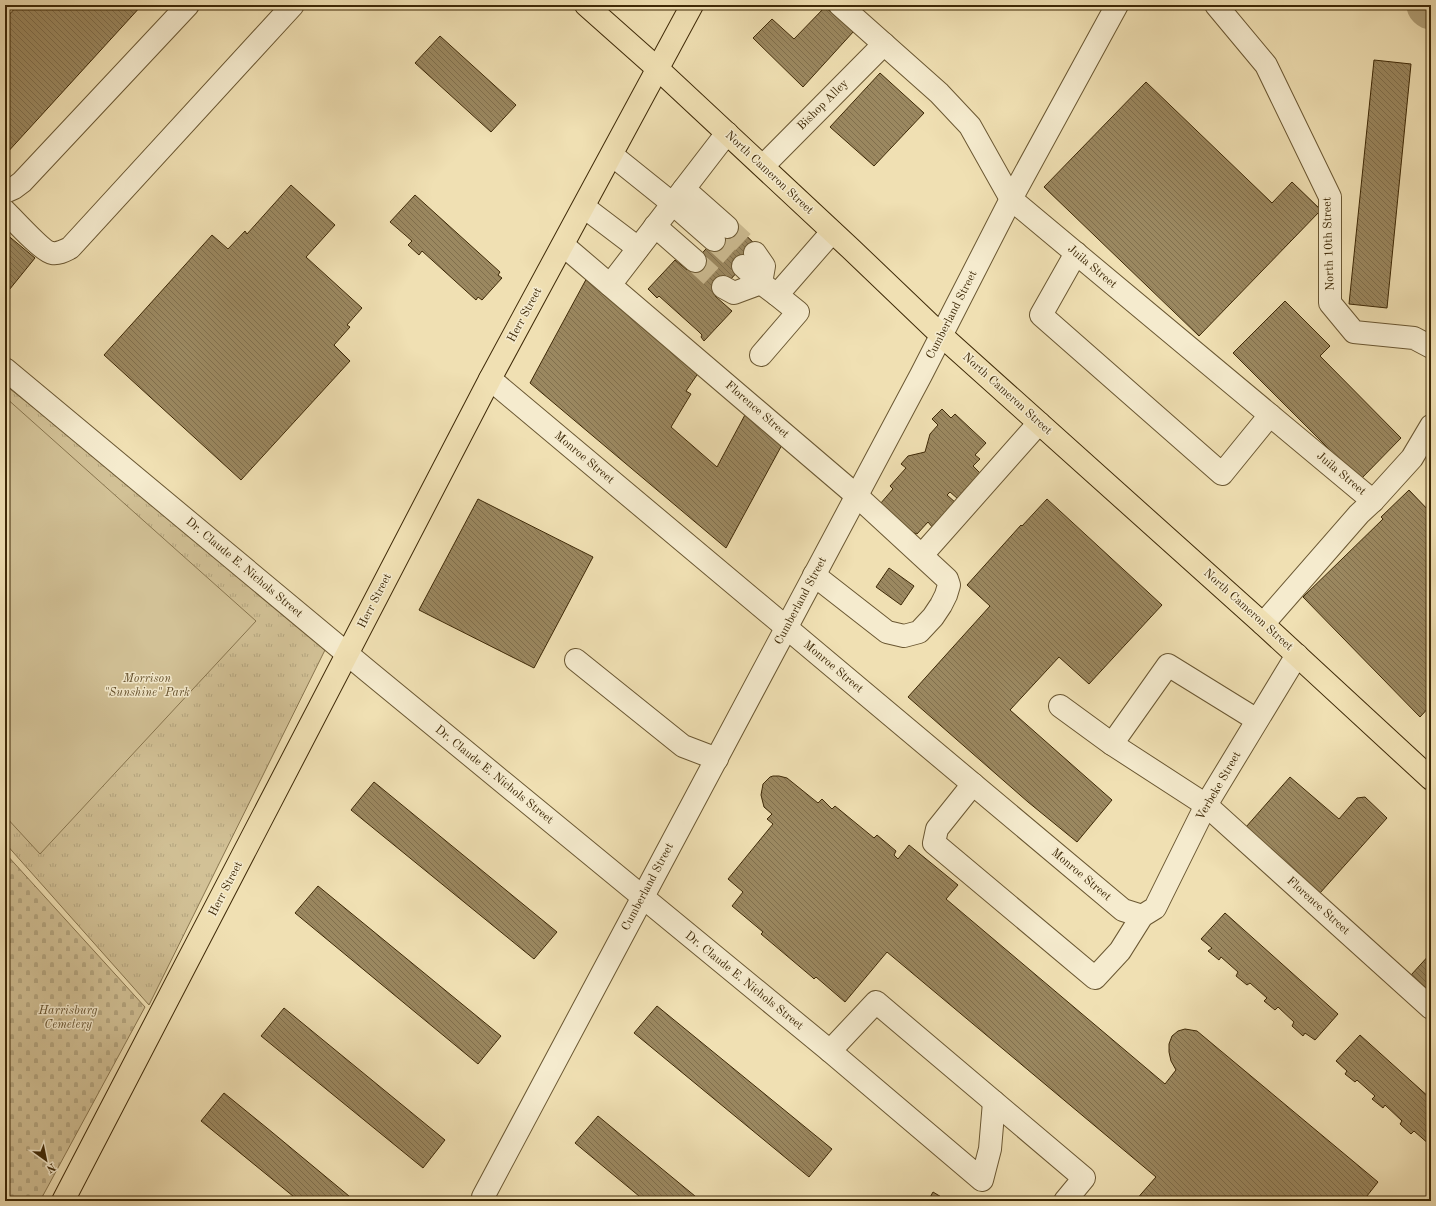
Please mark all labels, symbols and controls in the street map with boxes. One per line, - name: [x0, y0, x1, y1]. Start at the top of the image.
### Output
- street label: Bishop Alley: [795, 77, 851, 133]
- street label: North Cameron Street: [723, 129, 815, 217]
- street label: North 10th Street: [1321, 197, 1337, 291]
- street label: Juila Street: [1065, 243, 1119, 291]
- street label: Cumberland Street: [924, 269, 980, 361]
- street label: Herr Street: [506, 286, 544, 344]
- street label: North Cameron Street: [960, 351, 1054, 437]
- street label: Florence Street: [723, 379, 791, 441]
- street label: Monroe Street: [552, 430, 616, 486]
- street label: Juila Street: [1314, 450, 1368, 498]
- street label: Dr. Claude E. Nichols Street: [183, 516, 305, 620]
- street label: Cumberland Street: [773, 555, 829, 647]
- street label: North Cameron Street: [1201, 567, 1295, 653]
- street label: Herr Street: [356, 572, 394, 630]
- street label: Monroe Street: [801, 639, 865, 695]
- park label: Morrison "Sunshine" Park: [104, 673, 190, 699]
- street label: Dr. Claude E. Nichols Street: [432, 724, 556, 826]
- street label: Verbeke Street: [1195, 750, 1243, 822]
- street label: Cumberland Street: [620, 841, 676, 933]
- street label: Monroe Street: [1049, 847, 1113, 903]
- street label: Herr Street: [207, 860, 245, 918]
- street label: Florence Street: [1284, 875, 1352, 937]
- street label: Dr. Claude E. Nichols Street: [682, 930, 806, 1032]
- park label: Harrisburg Cemetery: [38, 1005, 98, 1031]
- north arrow: [26, 1140, 66, 1180]
- text: N: [44, 1160, 57, 1174]

